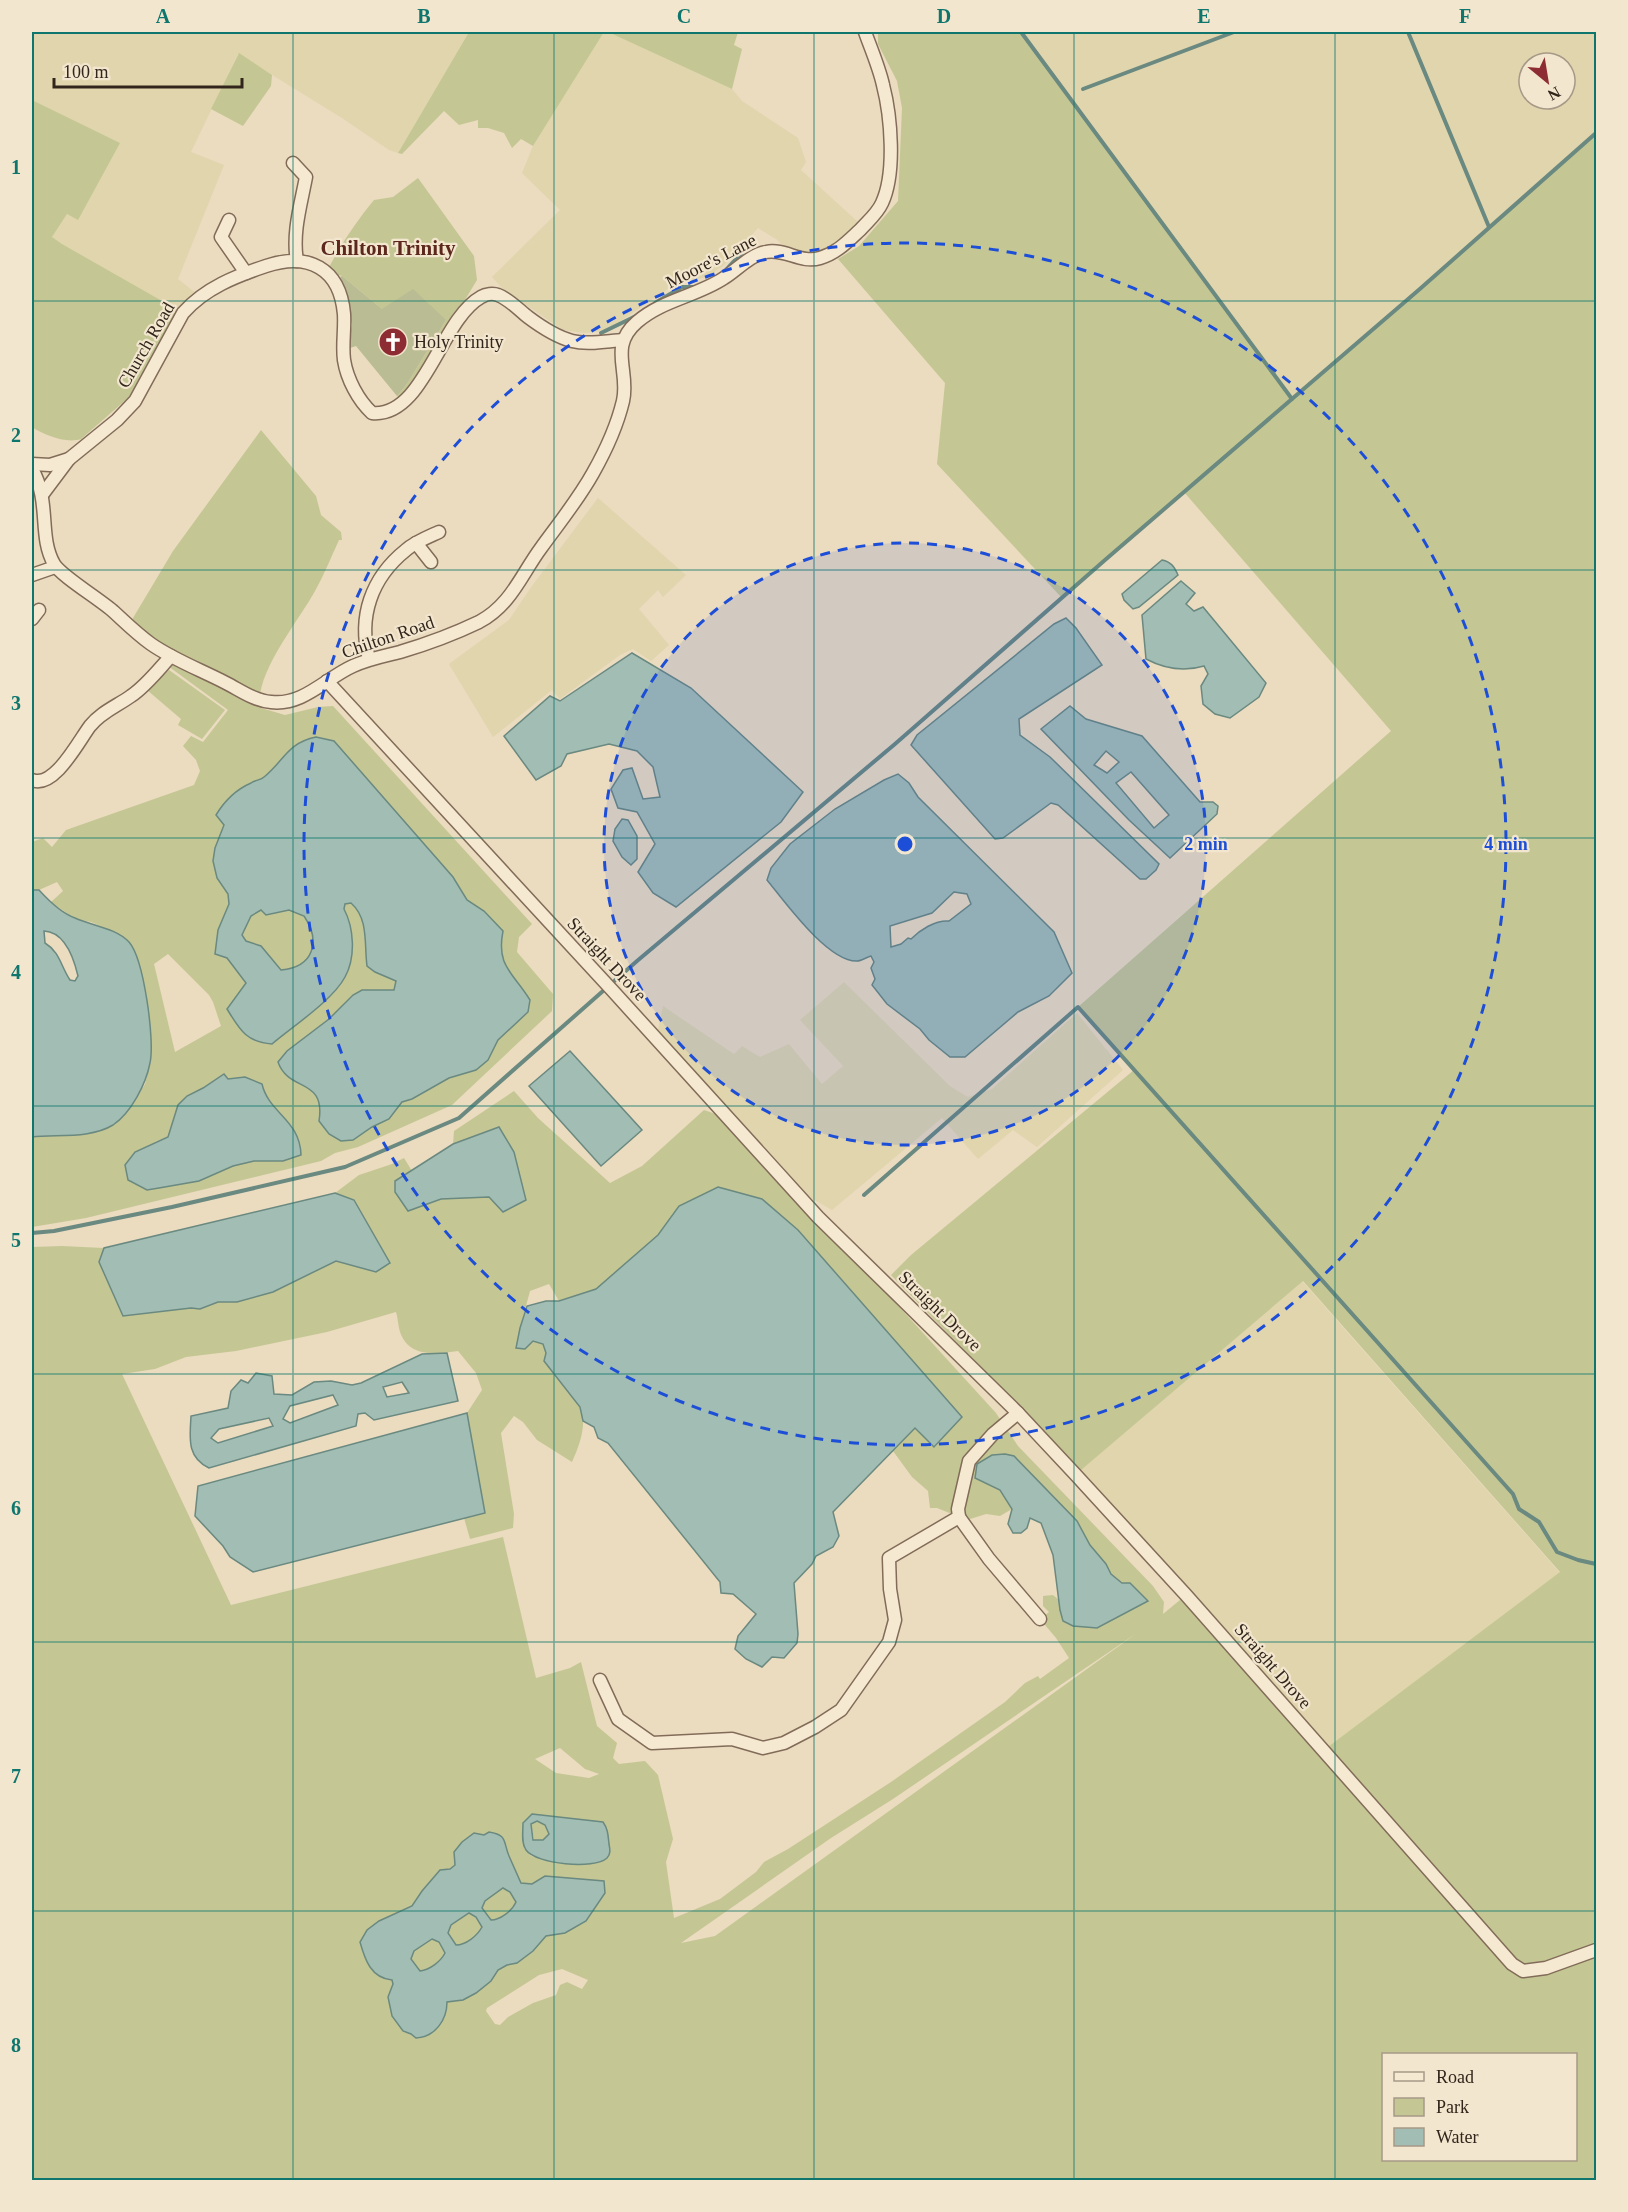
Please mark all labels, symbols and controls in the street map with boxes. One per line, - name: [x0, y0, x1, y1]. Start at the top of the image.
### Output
- text: A: [156, 5, 171, 27]
- text: B: [417, 5, 431, 27]
- text: C: [677, 5, 691, 27]
- text: D: [937, 5, 951, 27]
- text: E: [1197, 5, 1211, 27]
- text: F: [1459, 5, 1471, 27]
- scale bar: [54, 51, 242, 89]
- north arrow: [1517, 51, 1577, 111]
- text: 100 m: [63, 62, 109, 82]
- text: N: [1545, 83, 1564, 104]
- text: 1: [11, 156, 21, 178]
- street label: Moore's Lane: [662, 230, 760, 292]
- district label: Chilton Trinity: [320, 236, 456, 260]
- street label: Church Road: [113, 299, 179, 391]
- church icon: Holy Trinity: [377, 326, 409, 358]
- place label: Holy Trinity: [414, 332, 504, 352]
- text: 2: [11, 424, 21, 446]
- street label: Chilton Road: [339, 612, 437, 662]
- text: 3: [11, 692, 21, 714]
- centre of rings: [895, 834, 915, 854]
- text: 2 min: [1184, 834, 1228, 854]
- text: 4 min: [1484, 834, 1528, 854]
- street label: Straight Drove: [563, 913, 651, 1005]
- text: 4: [11, 961, 21, 983]
- text: 5: [11, 1229, 21, 1251]
- street label: Straight Drove: [895, 1267, 985, 1355]
- text: 6: [11, 1497, 21, 1519]
- street label: Straight Drove: [1231, 1619, 1315, 1713]
- text: 7: [11, 1765, 21, 1787]
- text: 8: [11, 2034, 21, 2056]
- legend: [1382, 2053, 1577, 2161]
- text: Road: [1436, 2067, 1474, 2087]
- text: Park: [1436, 2097, 1469, 2117]
- text: Water: [1436, 2127, 1479, 2147]

